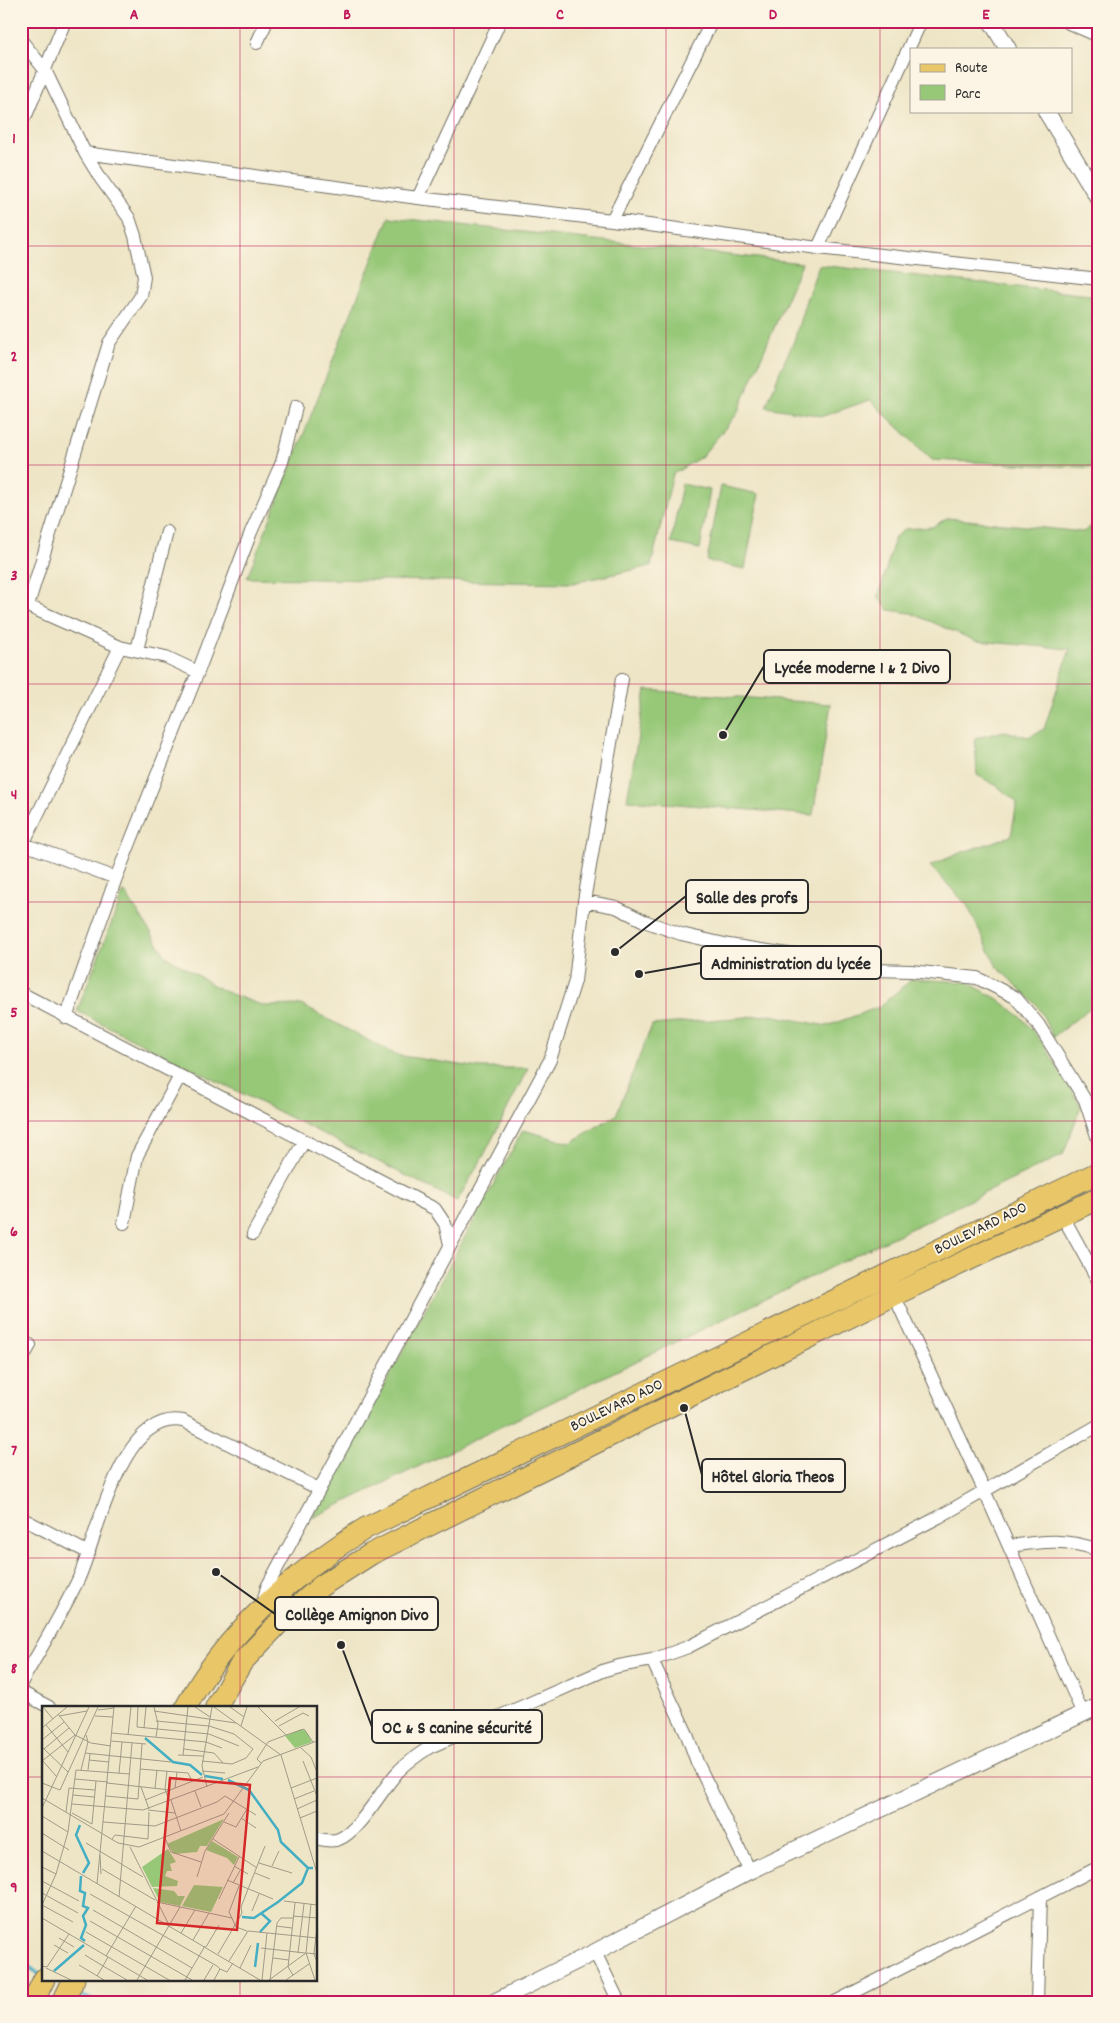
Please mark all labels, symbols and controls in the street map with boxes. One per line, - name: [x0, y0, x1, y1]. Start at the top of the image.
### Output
- text: A: [130, 4, 139, 27]
- text: B: [343, 4, 351, 27]
- text: C: [556, 4, 564, 27]
- text: D: [769, 4, 778, 27]
- text: E: [982, 4, 990, 27]
- legend: [910, 48, 1072, 112]
- text: Route: [955, 58, 988, 80]
- text: Parc: [955, 84, 980, 106]
- text: 1: [12, 128, 16, 151]
- text: 2: [11, 346, 18, 369]
- text: 3: [10, 565, 18, 588]
- callout: Lycée moderne 1 & 2 Divo: [764, 650, 950, 683]
- text: Lycée moderne 1 & 2 Divo: [774, 657, 940, 682]
- text: 4: [11, 784, 17, 807]
- callout: Salle des profs: [686, 880, 808, 913]
- text: Salle des profs: [696, 887, 798, 912]
- callout: Administration du lycée: [701, 946, 881, 979]
- text: Administration du lycée: [711, 953, 871, 978]
- text: 5: [10, 1002, 18, 1025]
- street label: BOULEVARD ADO: [931, 1197, 1031, 1261]
- text: 6: [10, 1221, 18, 1244]
- street label: BOULEVARD ADO: [567, 1374, 667, 1438]
- text: 7: [11, 1440, 17, 1463]
- callout: Hôtel Gloria Theos: [702, 1459, 845, 1492]
- text: Hôtel Gloria Theos: [711, 1466, 835, 1491]
- callout: Collège Amignon Divo: [275, 1597, 438, 1630]
- text: Collège Amignon Divo: [285, 1604, 429, 1629]
- text: 8: [11, 1658, 18, 1681]
- inset map: [42, 1706, 318, 1980]
- callout: OC & S canine sécurité: [372, 1710, 542, 1743]
- text: OC & S canine sécurité: [382, 1717, 532, 1742]
- text: 9: [10, 1877, 18, 1900]

